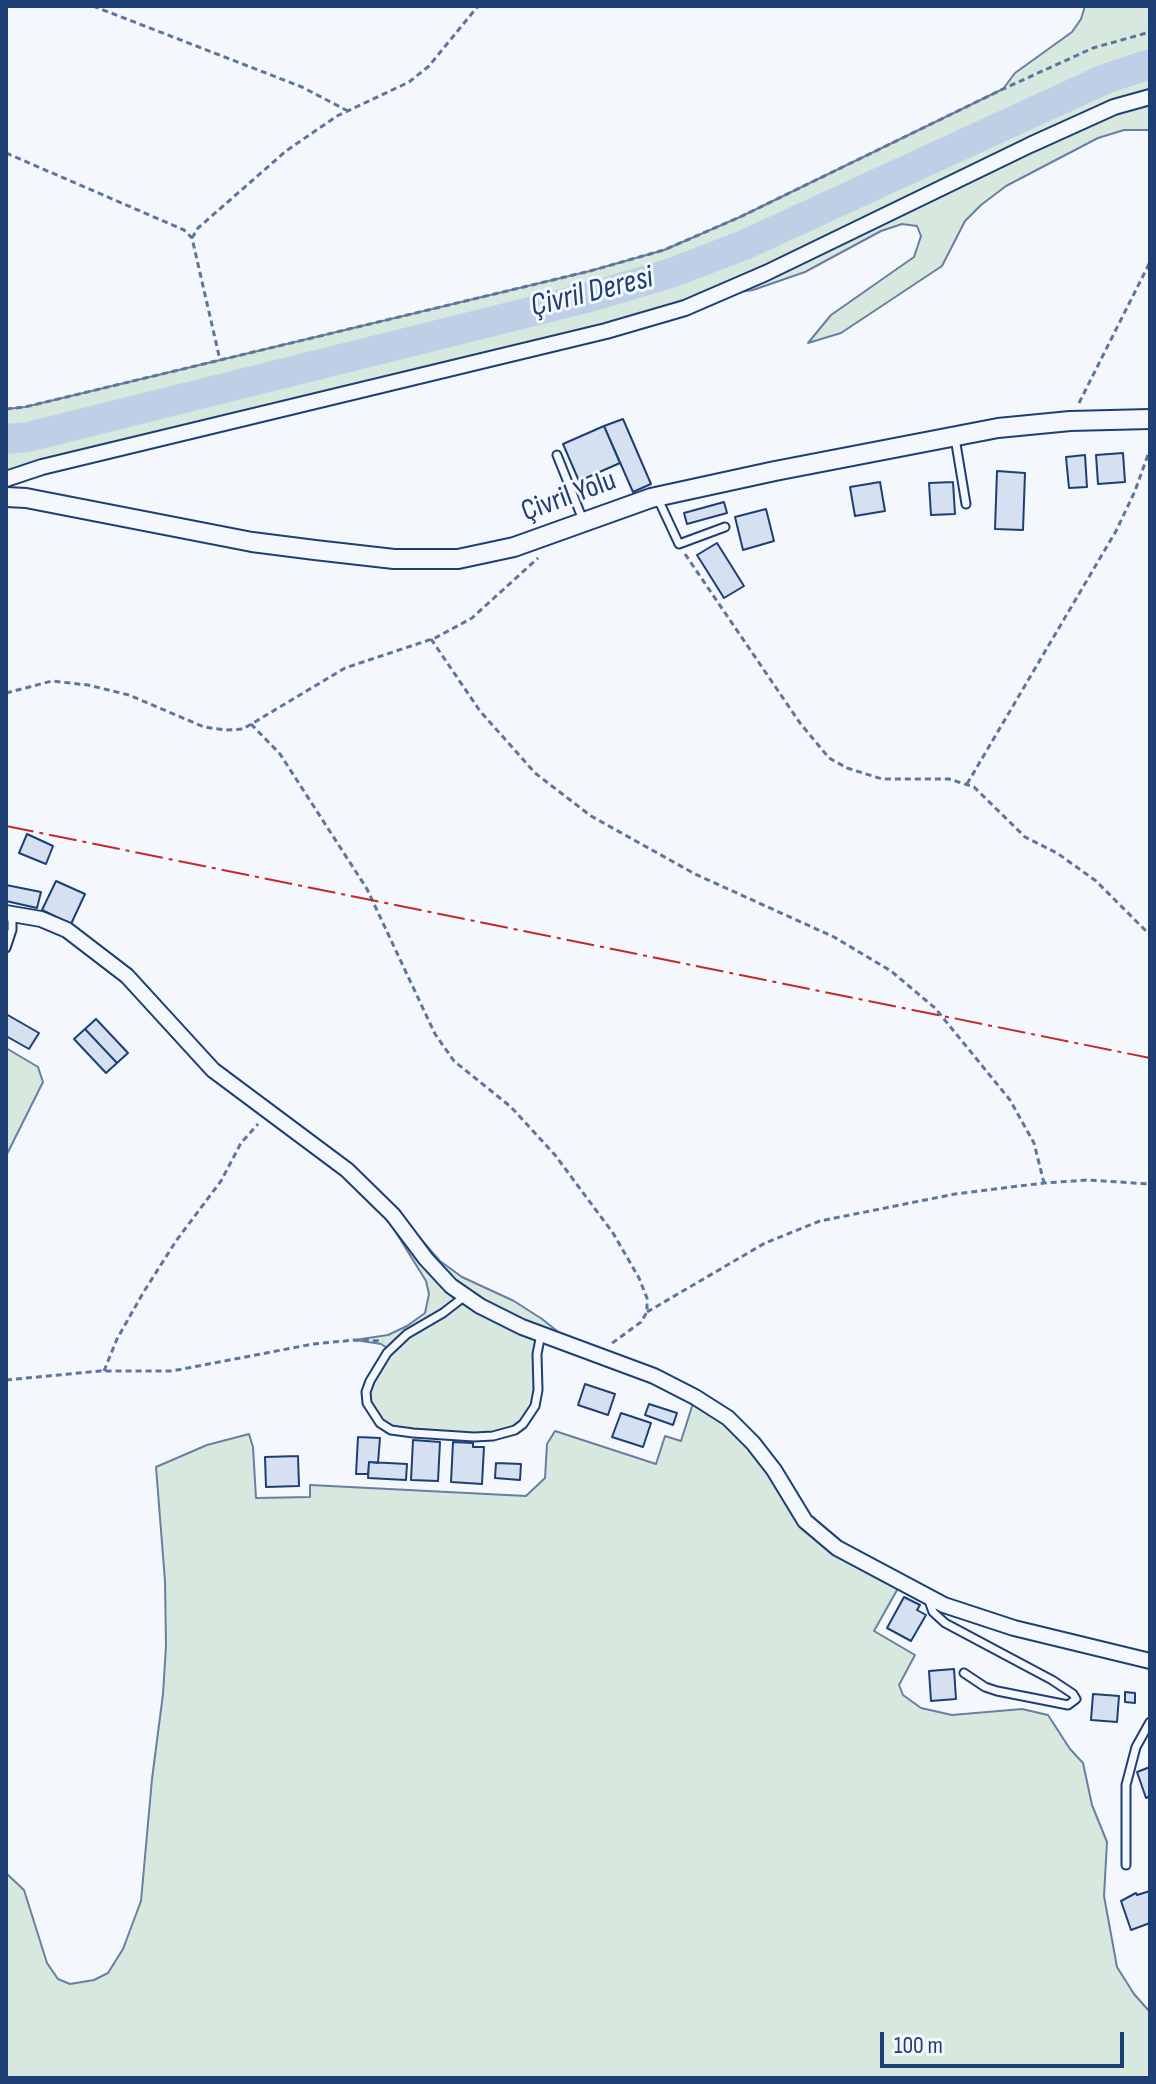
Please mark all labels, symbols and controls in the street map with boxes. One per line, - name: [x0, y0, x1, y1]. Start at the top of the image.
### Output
- water label: Çivril Deresi: [527, 259, 657, 327]
- street label: Çivril Yolu: [517, 463, 621, 531]
- scale bar: [884, 2016, 1128, 2066]
- text: 100 m: [894, 2031, 943, 2060]

